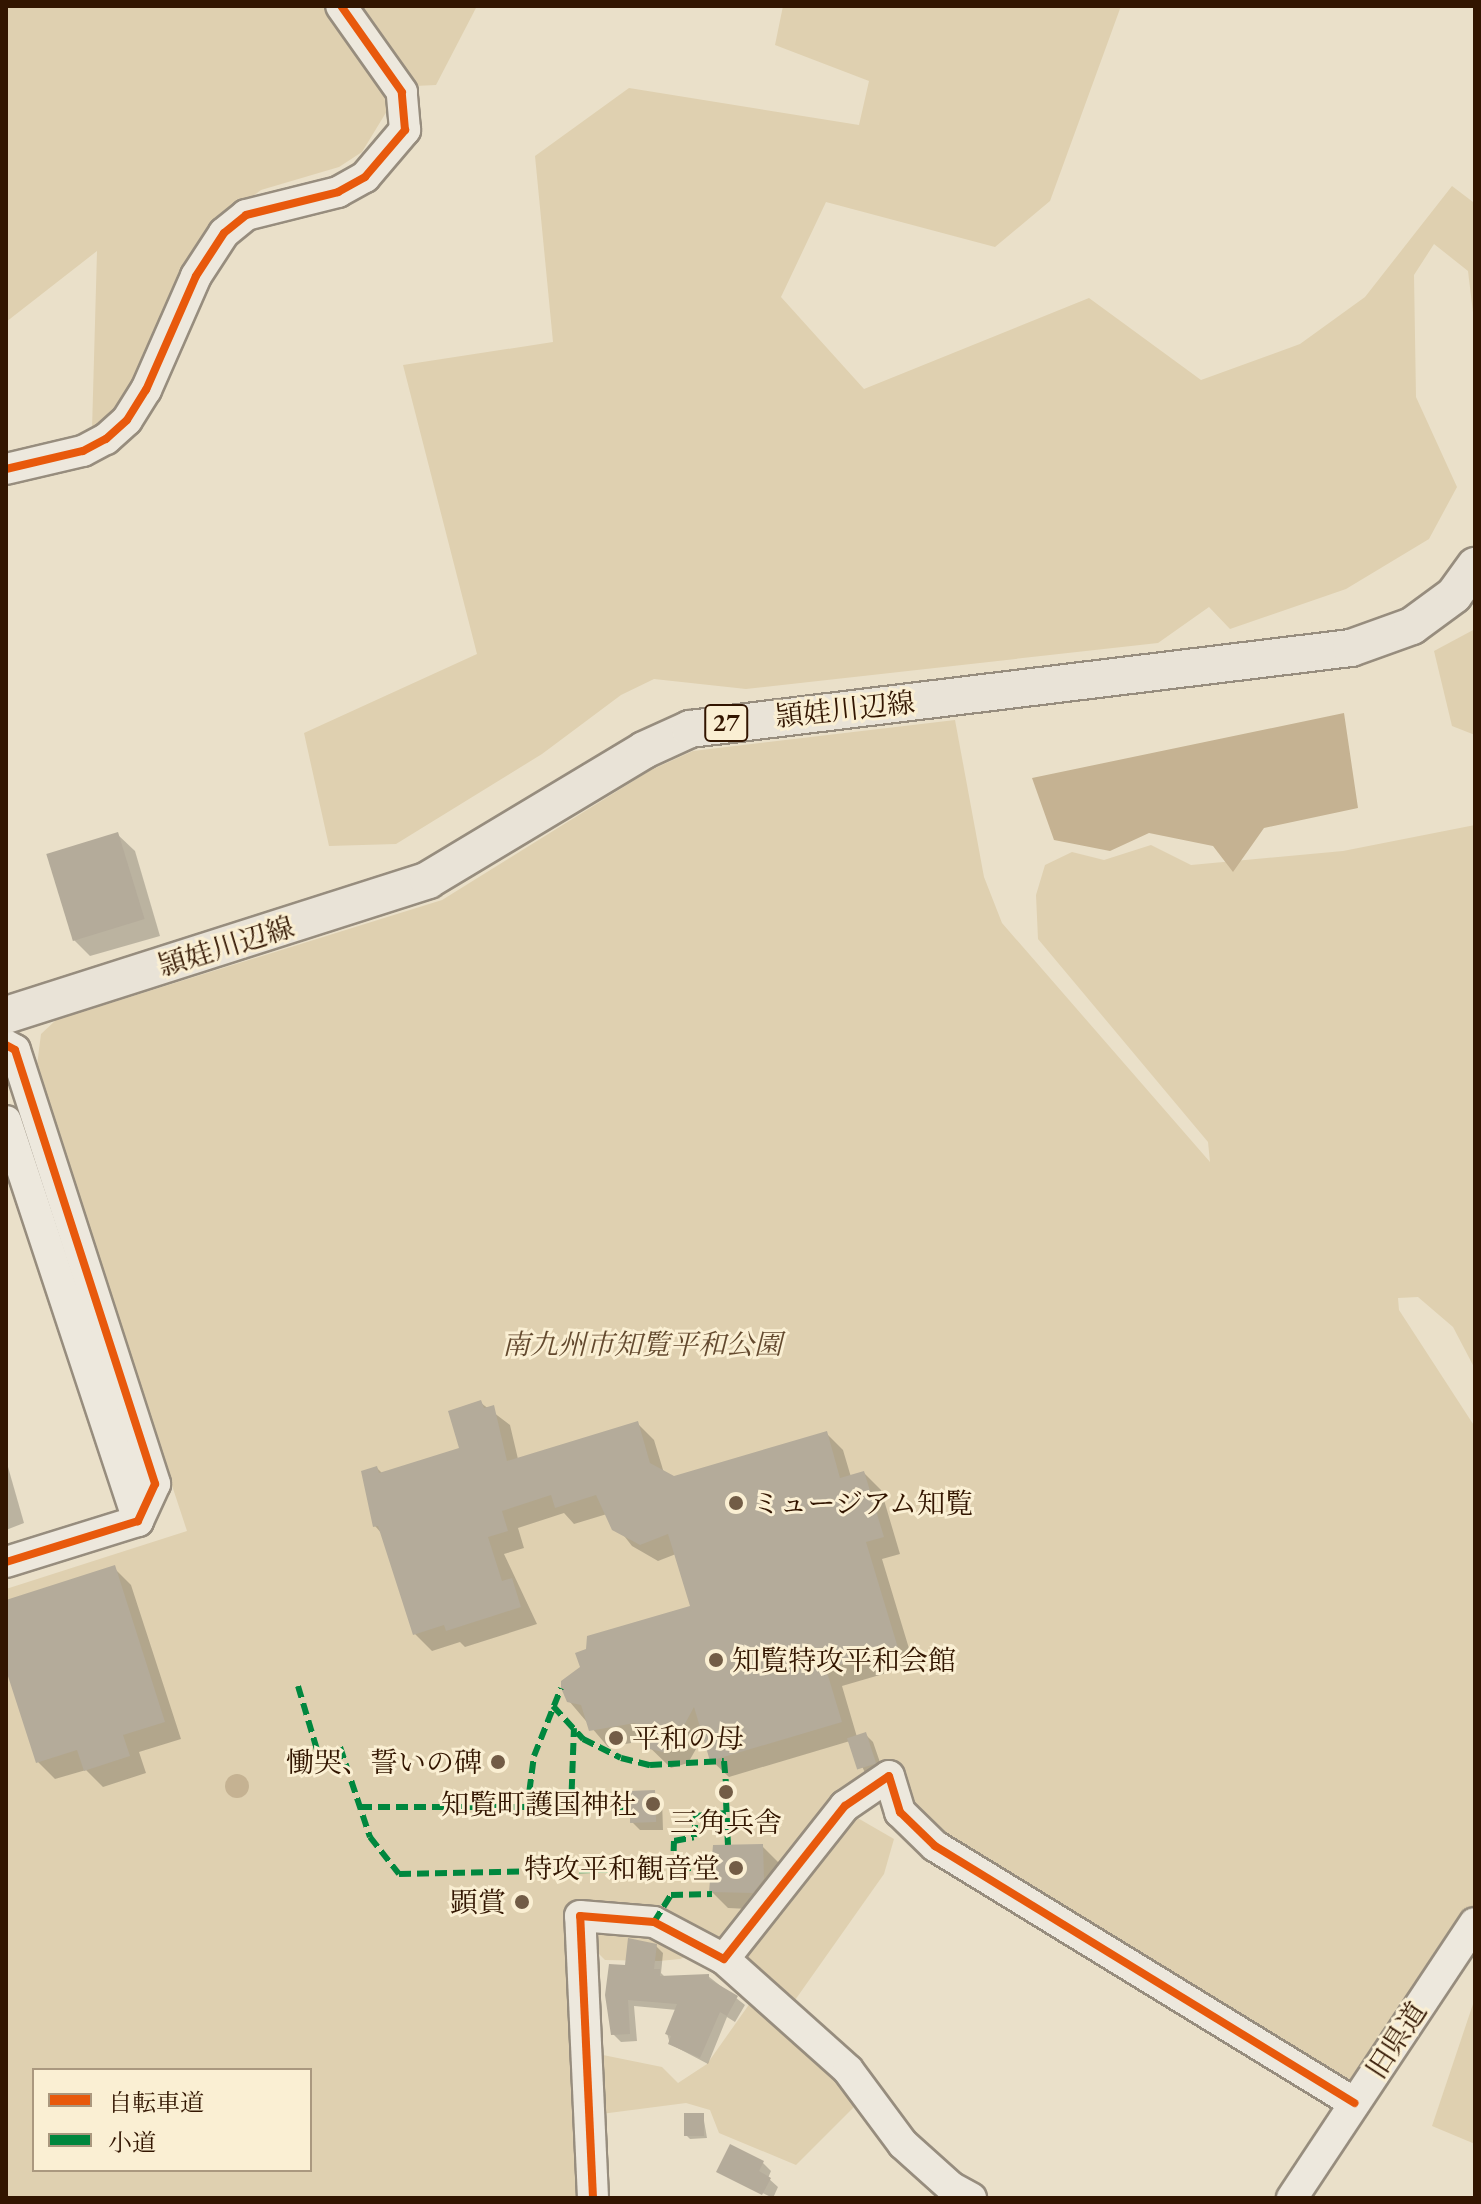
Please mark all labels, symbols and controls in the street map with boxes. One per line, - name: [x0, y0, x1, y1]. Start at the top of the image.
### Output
- street label: 頴娃川辺線: [774, 685, 916, 733]
- road number: 27: [704, 701, 748, 745]
- street label: 頴娃川辺線: [154, 909, 298, 983]
- park label: 南九州市知覧平和公園: [502, 1327, 782, 1361]
- place label: ミュージアム知覧: [752, 1486, 976, 1520]
- marker: ミュージアム知覧: [727, 1494, 745, 1512]
- place label: 知覧特攻平和会館: [732, 1643, 956, 1677]
- marker: 知覧特攻平和会館: [707, 1651, 725, 1669]
- place label: 平和の母: [632, 1721, 744, 1755]
- marker: 平和の母: [607, 1729, 625, 1747]
- place label: 慟哭、誓いの碑: [286, 1745, 482, 1779]
- marker: 慟哭、誓いの碑: [489, 1753, 507, 1771]
- marker: 三角兵舎: [717, 1783, 735, 1801]
- place label: 知覧町護国神社: [441, 1787, 637, 1821]
- marker: 知覧町護国神社: [644, 1795, 662, 1813]
- place label: 三角兵舎: [670, 1805, 782, 1839]
- place label: 特攻平和観音堂: [524, 1851, 720, 1885]
- marker: 特攻平和観音堂: [727, 1859, 745, 1877]
- place label: 顕賞: [450, 1885, 506, 1919]
- marker: 顕賞: [513, 1893, 531, 1911]
- street label: 旧県道: [1359, 1996, 1433, 2084]
- legend: [32, 2068, 312, 2172]
- text: 自転車道: [108, 2087, 204, 2118]
- text: 小道: [108, 2127, 156, 2158]

